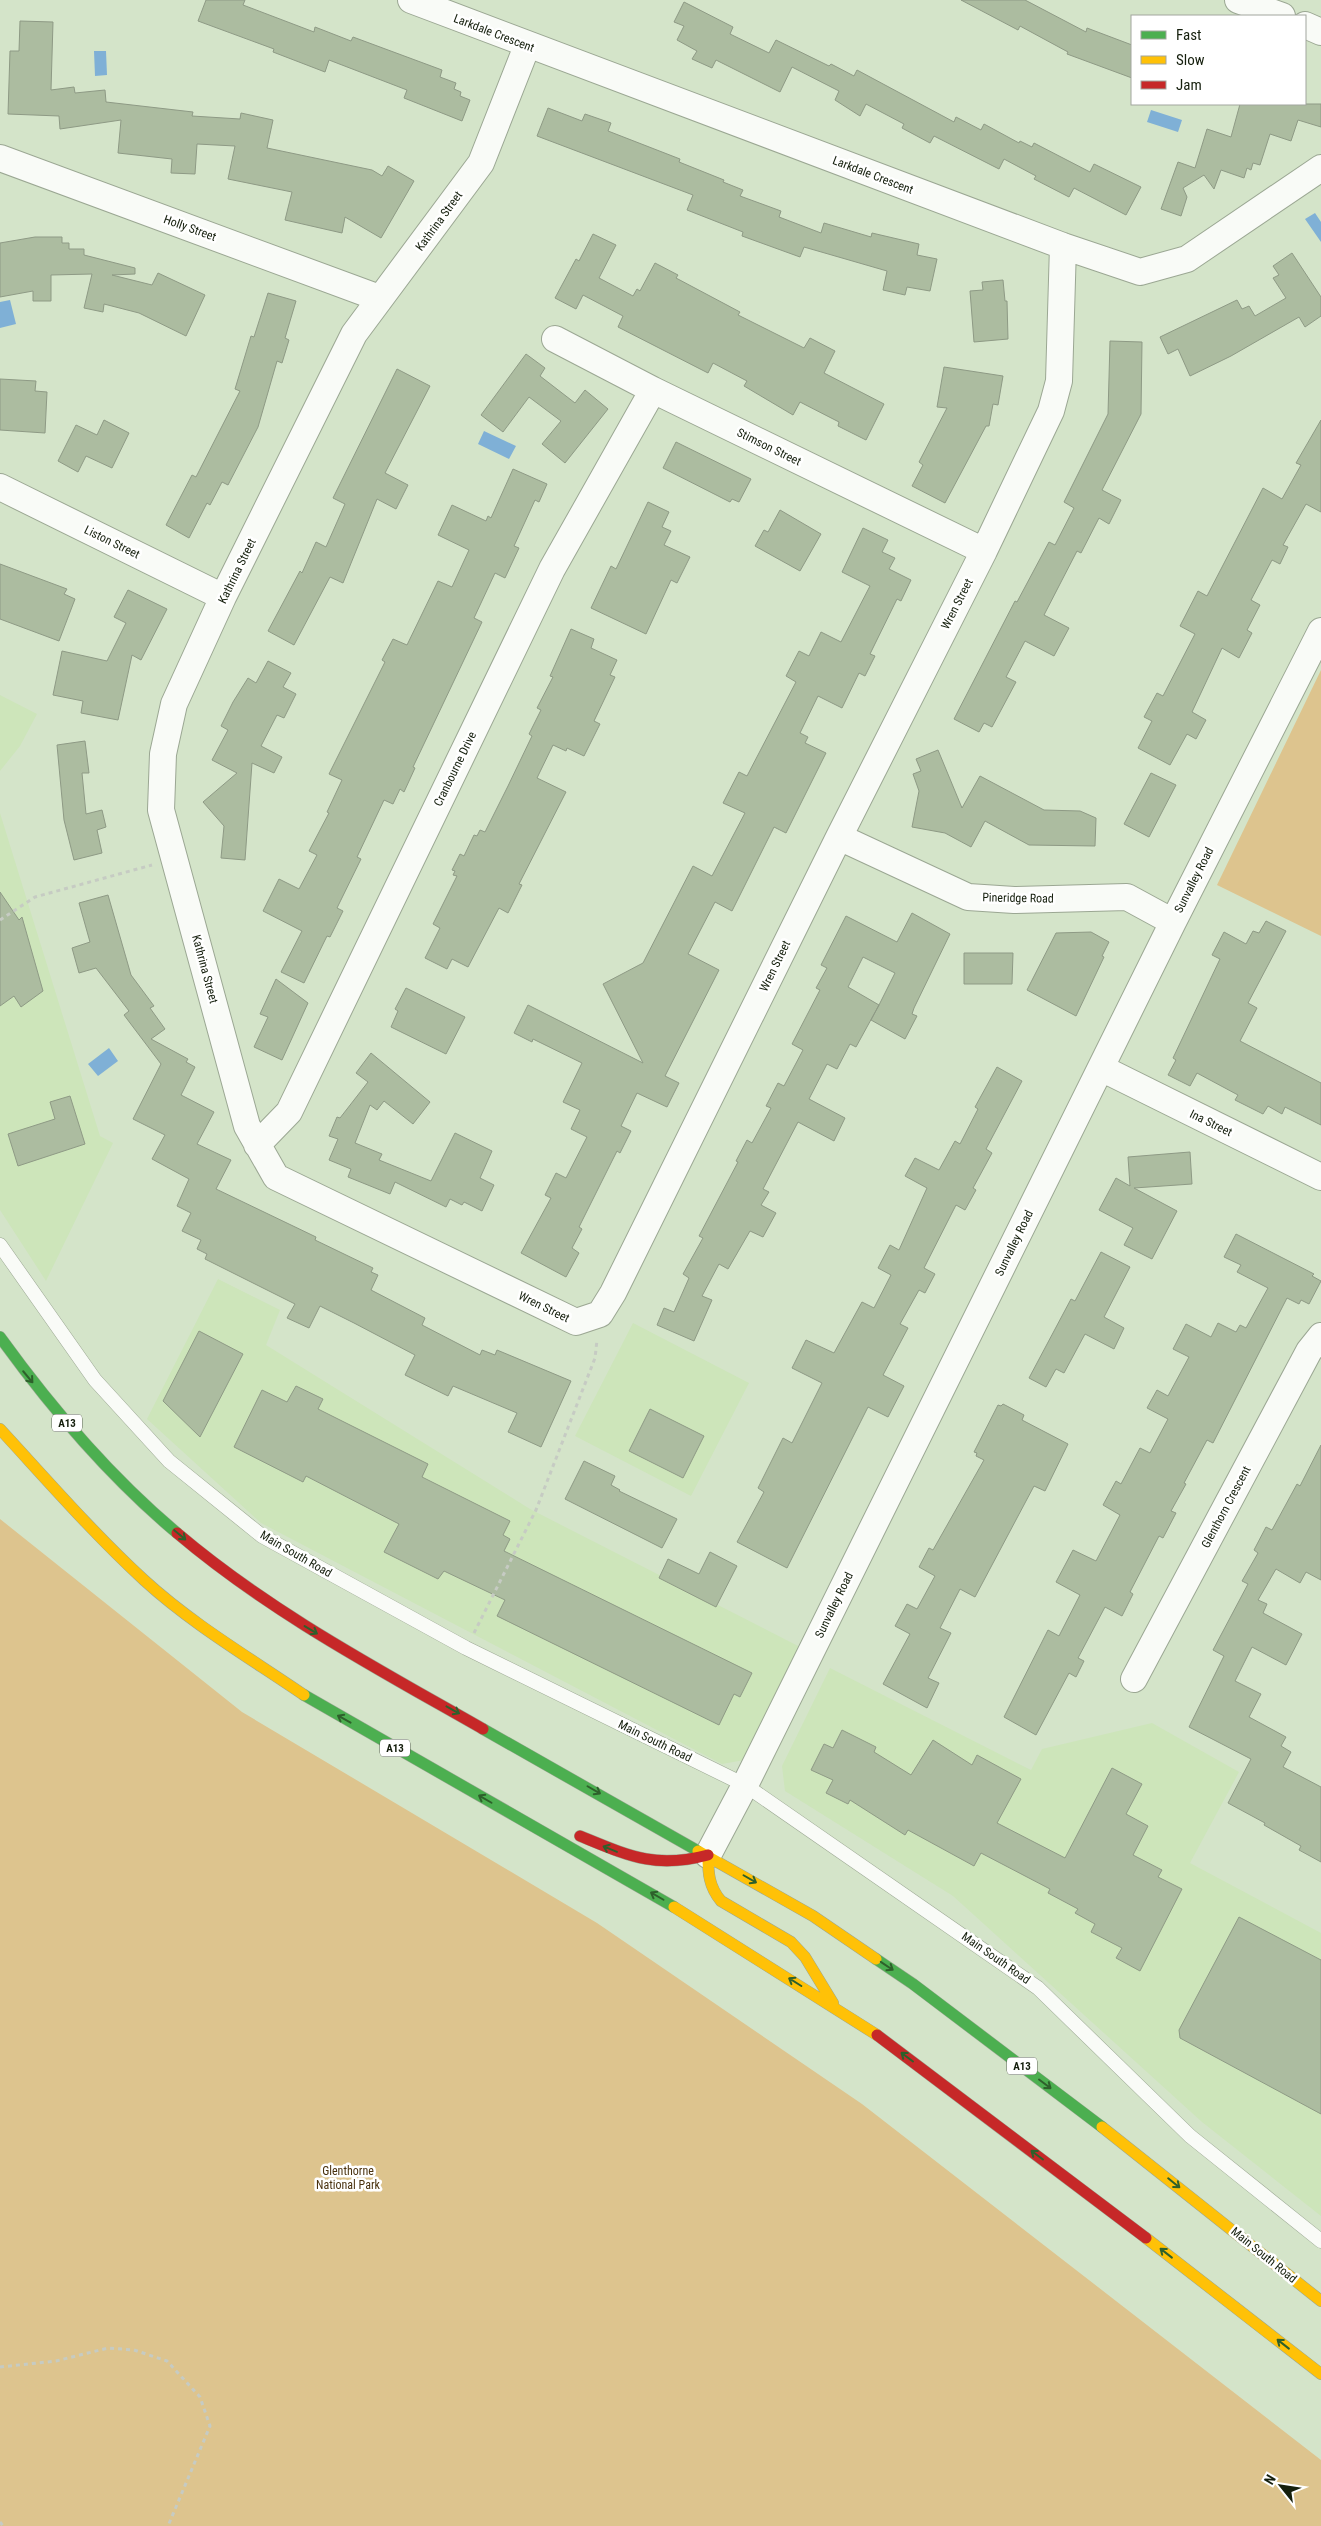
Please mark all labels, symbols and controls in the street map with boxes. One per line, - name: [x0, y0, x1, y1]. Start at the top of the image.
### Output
- street label: Larkdale Crescent: [452, 11, 537, 55]
- legend: [1131, 15, 1306, 105]
- text: Fast: [1176, 26, 1201, 44]
- text: Slow: [1176, 51, 1205, 69]
- text: Jam: [1176, 76, 1202, 94]
- street label: Larkdale Crescent: [831, 153, 916, 197]
- street label: Kathrina Street: [413, 188, 466, 254]
- street label: Holly Street: [162, 212, 219, 244]
- street label: Stimson Street: [735, 425, 804, 469]
- street label: Liston Street: [82, 523, 142, 562]
- street label: Kathrina Street: [215, 536, 259, 606]
- street label: Wren Street: [938, 576, 976, 632]
- street label: Cranbourne Drive: [431, 729, 479, 809]
- street label: Sunvalley Road: [1172, 845, 1216, 915]
- street label: Pineridge Road: [982, 890, 1054, 906]
- street label: Kathrina Street: [189, 933, 221, 1005]
- street label: Wren Street: [757, 938, 794, 994]
- street label: Ina Street: [1188, 1107, 1235, 1139]
- street label: Sunvalley Road: [992, 1208, 1036, 1278]
- street label: Wren Street: [516, 1289, 572, 1326]
- one-way arrow: [22, 1370, 33, 1383]
- road number: A13: [52, 1415, 82, 1432]
- street label: Glenthorn Crescent: [1198, 1463, 1254, 1550]
- street label: Main South Road: [258, 1528, 334, 1580]
- one-way arrow: [173, 1529, 186, 1540]
- street label: Sunvalley Road: [812, 1570, 856, 1640]
- one-way arrow: [304, 1625, 318, 1635]
- one-way arrow: [445, 1705, 460, 1715]
- one-way arrow: [337, 1713, 351, 1723]
- street label: Main South Road: [616, 1717, 694, 1765]
- road number: A13: [380, 1740, 410, 1756]
- one-way arrow: [586, 1786, 601, 1795]
- one-way arrow: [479, 1793, 493, 1803]
- one-way arrow: [603, 1843, 618, 1853]
- one-way arrow: [742, 1874, 757, 1884]
- one-way arrow: [650, 1891, 664, 1901]
- street label: Main South Road: [959, 1929, 1033, 1987]
- one-way arrow: [880, 1961, 894, 1971]
- one-way arrow: [788, 1977, 802, 1987]
- one-way arrow: [900, 2052, 914, 2062]
- road number: A13: [1007, 2058, 1037, 2074]
- one-way arrow: [1039, 2078, 1052, 2089]
- one-way arrow: [1030, 2150, 1044, 2160]
- park label: Glenthorne National Park: [316, 2164, 381, 2192]
- one-way arrow: [1167, 2178, 1180, 2189]
- street label: Main South Road: [1228, 2224, 1300, 2286]
- one-way arrow: [1160, 2248, 1173, 2259]
- one-way arrow: [1277, 2339, 1290, 2350]
- north arrow: [1256, 2461, 1306, 2511]
- text: N: [1261, 2472, 1279, 2487]

